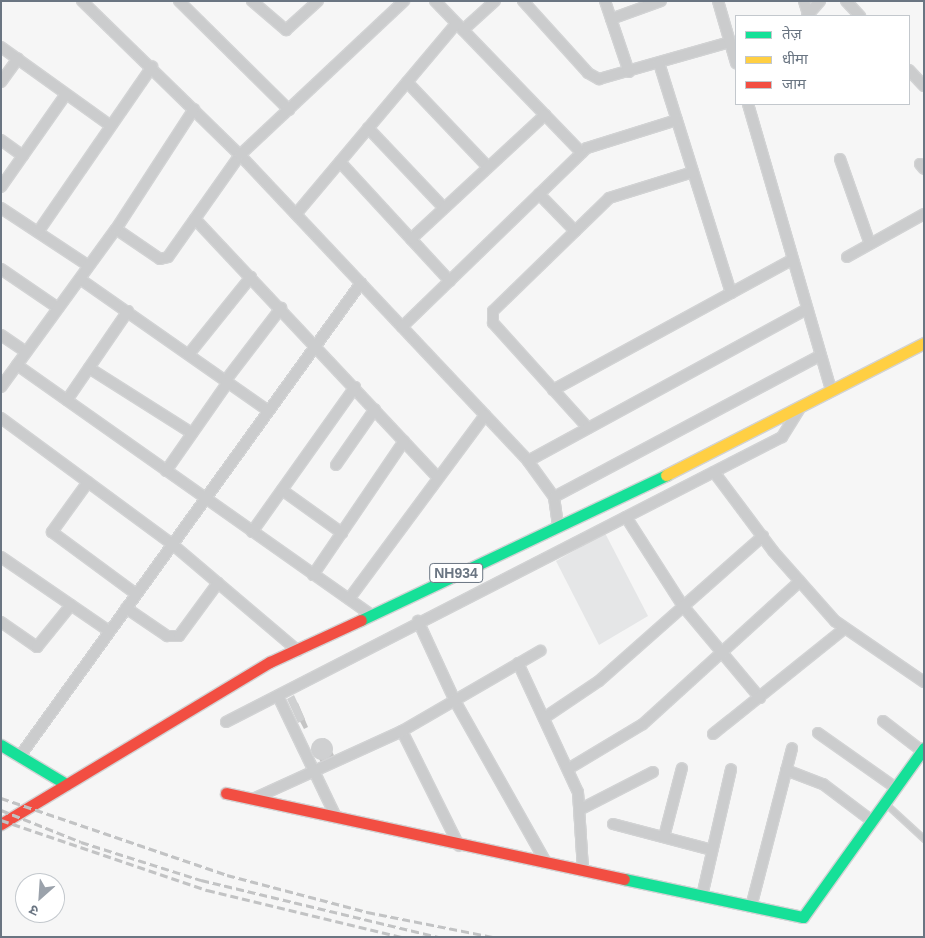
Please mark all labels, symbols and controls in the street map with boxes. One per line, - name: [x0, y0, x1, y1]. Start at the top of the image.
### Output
- legend: [735, 15, 910, 105]
- text: तेज़: [782, 25, 802, 42]
- text: धीमा: [782, 50, 808, 67]
- text: जाम: [782, 75, 806, 92]
- road number: NH934: [428, 562, 484, 584]
- north arrow: [15, 873, 65, 923]
- text: उ: [27, 902, 41, 920]

